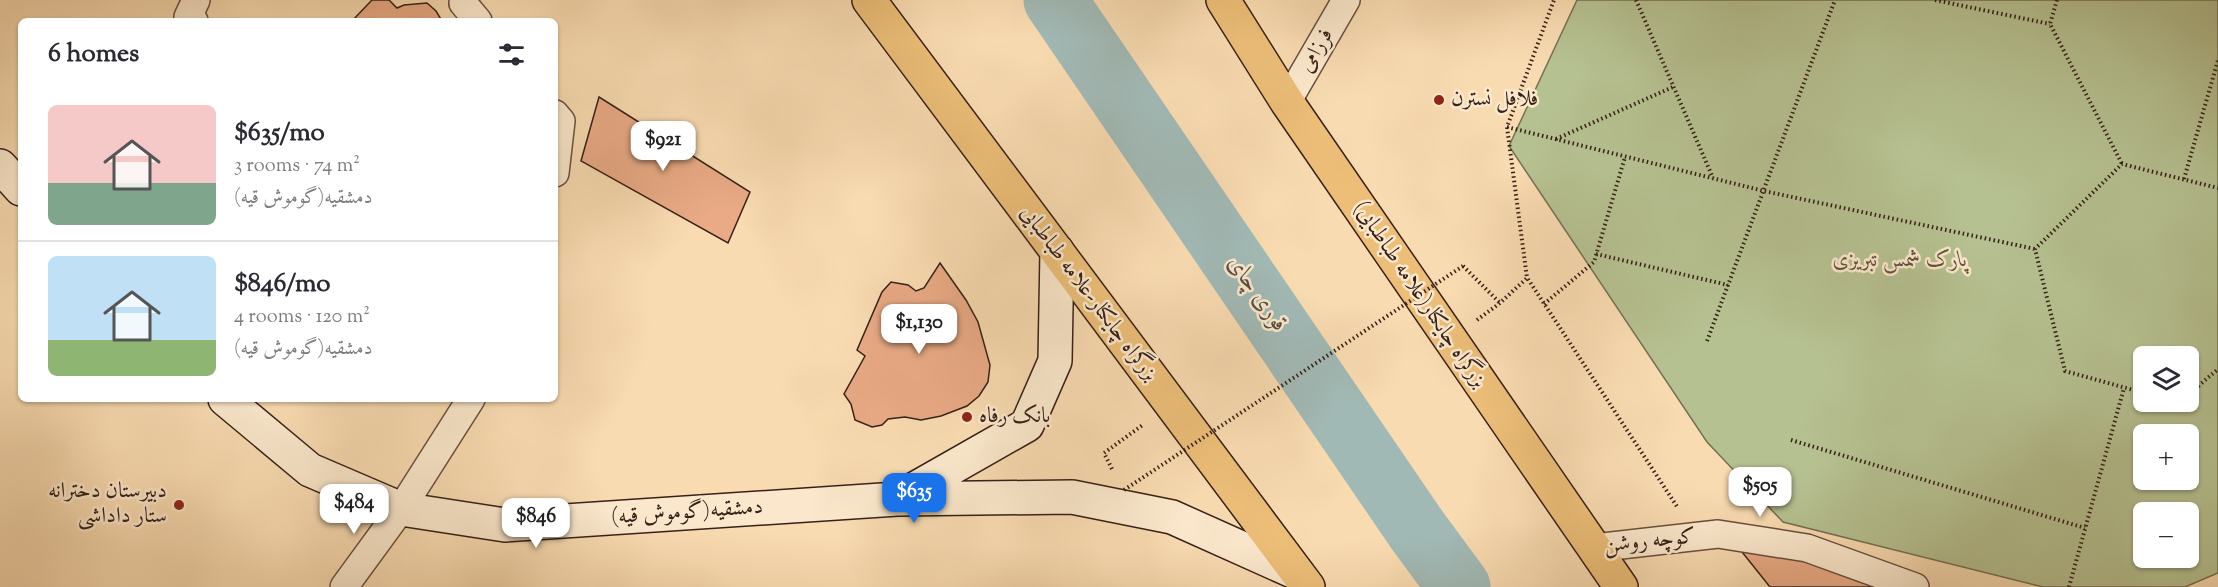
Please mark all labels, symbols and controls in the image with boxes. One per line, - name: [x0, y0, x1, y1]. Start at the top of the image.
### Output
- street label: فرزامی: [1292, 23, 1342, 79]
- text: 6 homes: [48, 36, 139, 73]
- icon: filters: [495, 38, 528, 71]
- place label: فلافل نسترن: [1451, 84, 1538, 116]
- marker: فلافل نسترن: [1432, 93, 1446, 107]
- text: $635/mo: [234, 115, 325, 152]
- pin: $921: [627, 121, 699, 172]
- text: $921: [645, 126, 681, 155]
- icon: home: [96, 129, 168, 201]
- text: 3 rooms · 74 m²: [234, 152, 360, 181]
- text: دمشقیه(گوموش قیه): [234, 184, 372, 213]
- street label: بزرگراه چایکنار(علامه طباطبایی): [1344, 194, 1495, 395]
- street label: بزرگراه چایکنار-علامه طباطبایی: [1011, 199, 1166, 389]
- park label: پارک شمس تبریزی: [1832, 245, 1969, 277]
- water label: قوری چای: [1218, 249, 1296, 339]
- text: $846/mo: [234, 266, 330, 303]
- icon: home: [96, 280, 168, 352]
- text: 4 rooms · 120 m²: [234, 303, 370, 332]
- pin: $1,130: [870, 304, 968, 355]
- text: $1,130: [895, 309, 943, 338]
- text: دمشقیه(گوموش قیه): [234, 335, 372, 364]
- map controls: [2133, 346, 2199, 568]
- button: layers: [2133, 346, 2199, 412]
- place label: بانک رفاه: [979, 401, 1050, 433]
- marker: بانک رفاه: [960, 410, 974, 424]
- button: +: [2133, 424, 2199, 490]
- pin: $505: [1724, 467, 1796, 518]
- text: $505: [1743, 472, 1777, 501]
- pin: $635: [878, 473, 950, 524]
- place label: دبیرستان دخترانه ستار داداشی: [48, 476, 167, 533]
- text: $635: [896, 478, 932, 507]
- pin: $484: [318, 484, 390, 535]
- text: $484: [334, 489, 374, 518]
- street label: دمشقیه(گوموش قیه): [610, 492, 764, 534]
- marker: دبیرستان دخترانه ستار داداشی: [172, 498, 186, 512]
- pin: $846: [500, 498, 572, 549]
- button: −: [2133, 502, 2199, 568]
- text: $846: [516, 503, 556, 532]
- street label: کوچه روشن: [1603, 521, 1697, 563]

